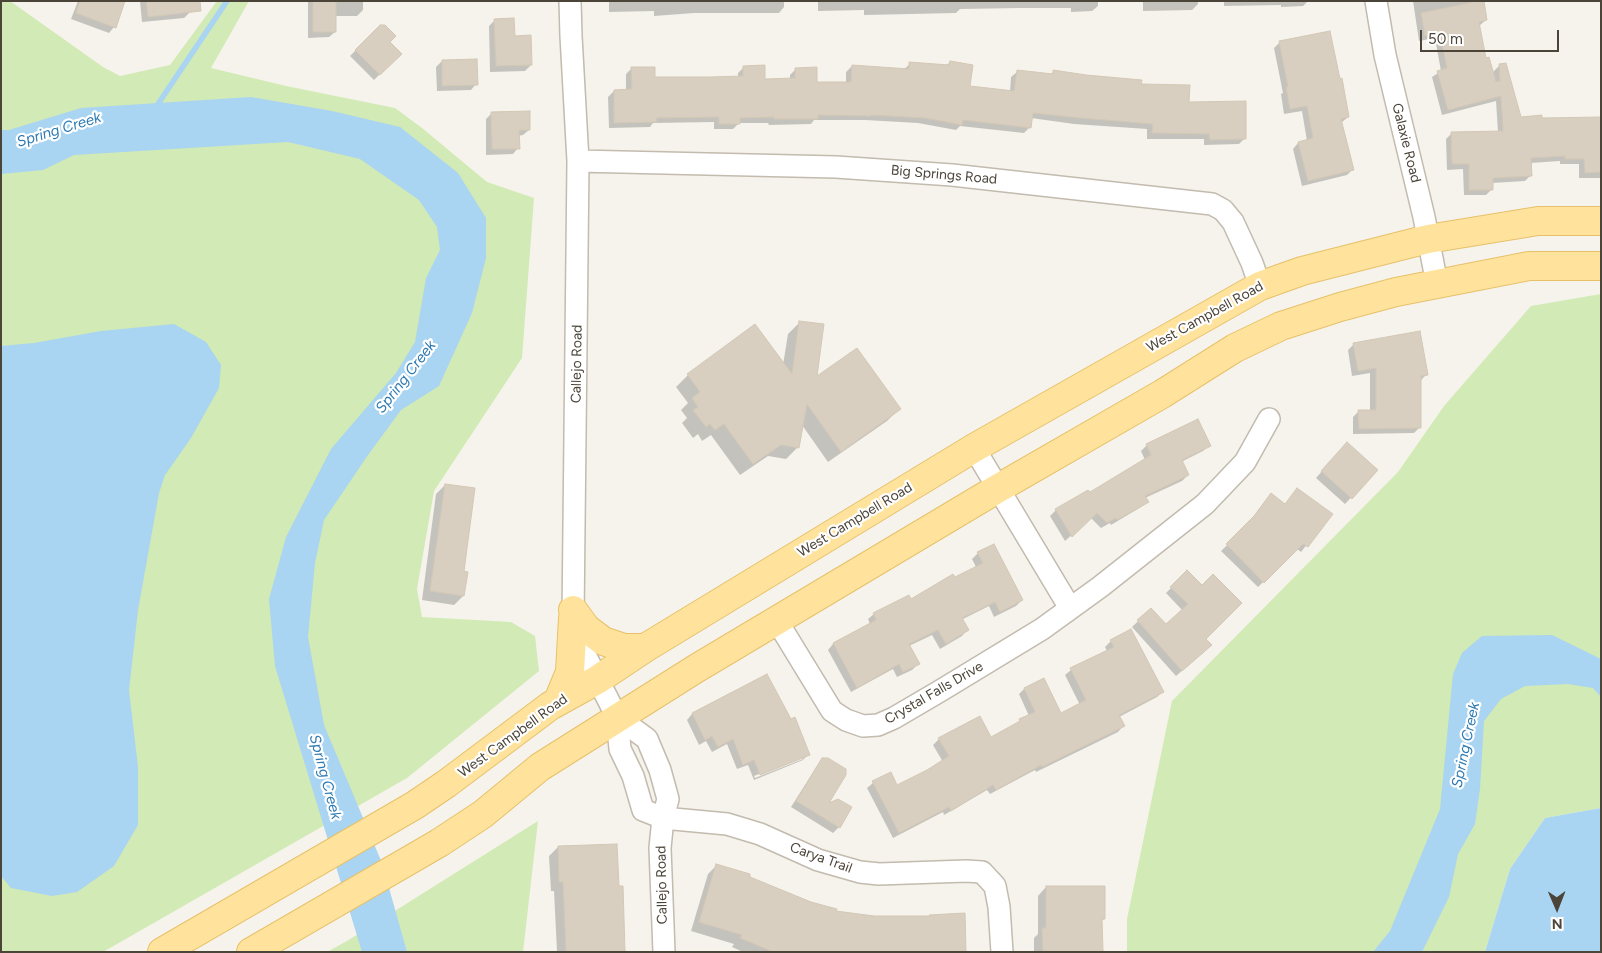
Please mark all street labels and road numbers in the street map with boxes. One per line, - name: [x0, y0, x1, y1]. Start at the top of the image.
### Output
- street label: Galaxie Road: [1388, 102, 1424, 184]
- street label: Big Springs Road: [890, 162, 998, 188]
- street label: West Campbell Road: [1144, 278, 1266, 356]
- street label: Callejo Road: [568, 325, 586, 403]
- street label: West Campbell Road: [795, 479, 915, 561]
- street label: Crystal Falls Drive: [882, 658, 986, 728]
- street label: West Campbell Road: [455, 691, 571, 781]
- street label: Carya Trail: [788, 839, 854, 877]
- street label: Callejo Road: [653, 846, 671, 924]

